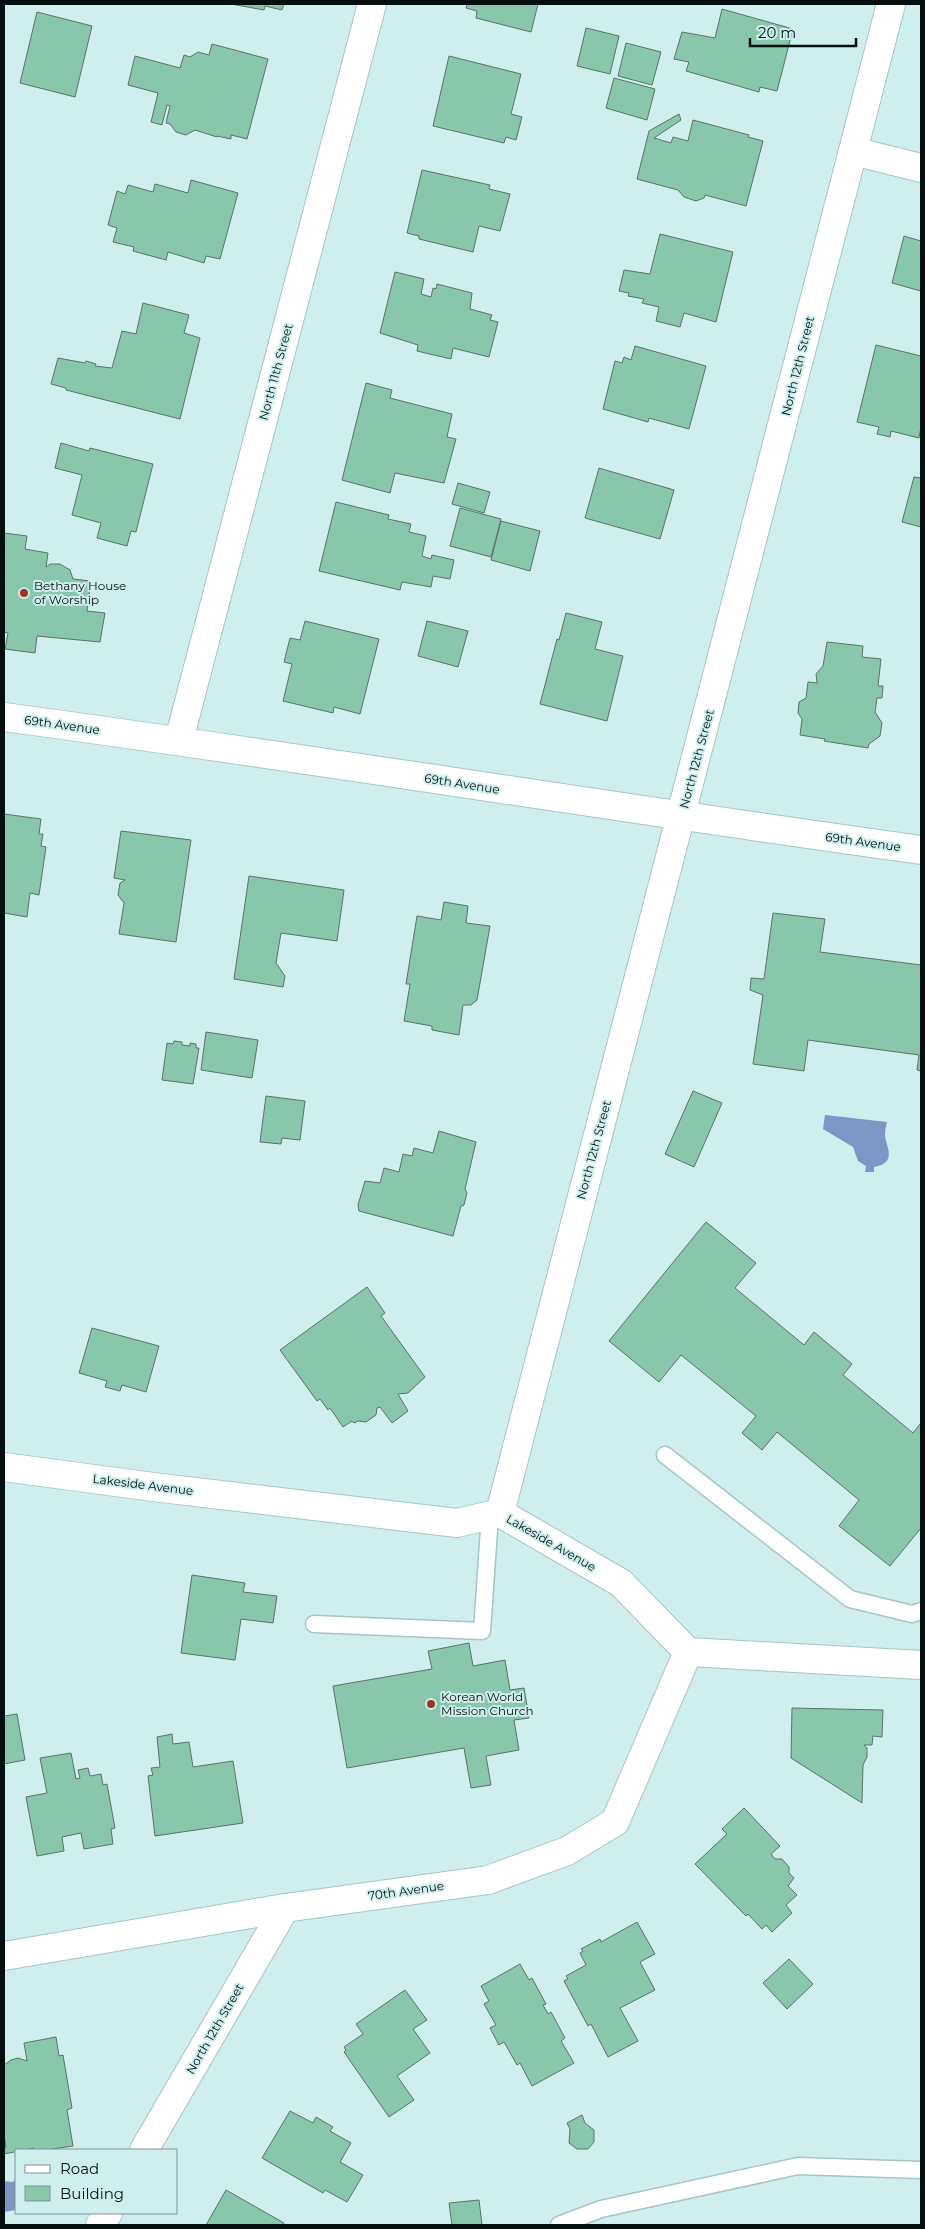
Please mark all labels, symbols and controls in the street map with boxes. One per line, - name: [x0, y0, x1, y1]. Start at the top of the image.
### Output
- scale bar: [750, 15, 856, 47]
- text: 20 m: [758, 23, 796, 42]
- street label: North 12th Street: [778, 314, 817, 417]
- street label: North 11th Street: [255, 322, 296, 422]
- place label: Bethany House of Worship: [34, 578, 126, 607]
- marker: Bethany House of Worship: [18, 587, 30, 599]
- street label: North 12th Street: [676, 708, 717, 810]
- street label: 69th Avenue: [23, 712, 101, 737]
- street label: 69th Avenue: [423, 770, 501, 797]
- street label: 69th Avenue: [824, 829, 902, 854]
- street label: North 12th Street: [573, 1099, 614, 1201]
- street label: Lakeside Avenue: [92, 1471, 194, 1498]
- street label: Lakeside Avenue: [504, 1511, 599, 1574]
- place label: Korean World Mission Church: [441, 1689, 534, 1718]
- marker: Korean World Mission Church: [425, 1698, 437, 1710]
- street label: 70th Avenue: [367, 1878, 445, 1903]
- street label: North 12th Street: [183, 1981, 247, 2077]
- legend: [15, 2149, 178, 2214]
- text: Road: [60, 2159, 99, 2178]
- text: Building: [60, 2184, 124, 2203]

